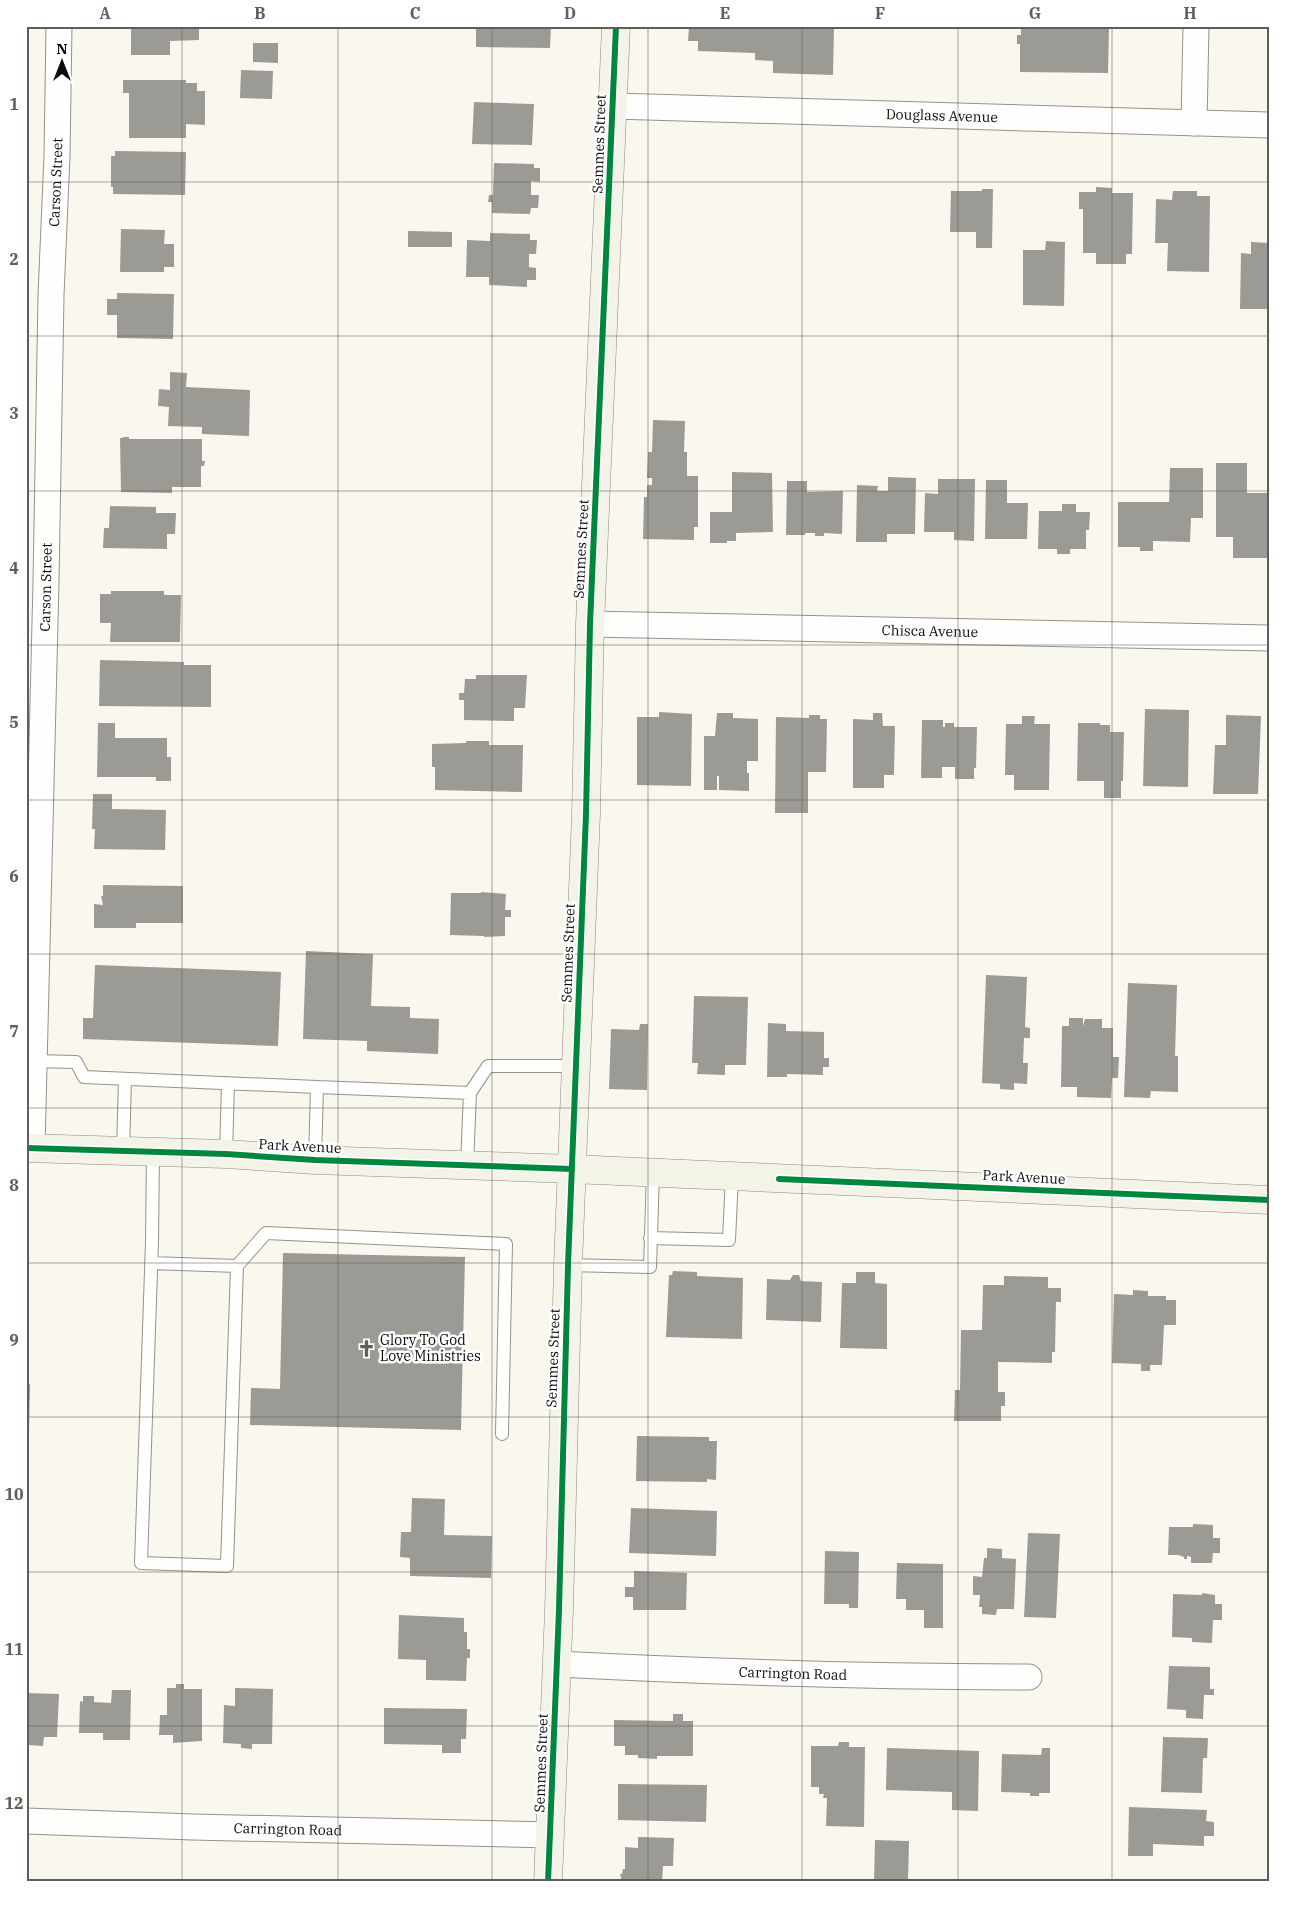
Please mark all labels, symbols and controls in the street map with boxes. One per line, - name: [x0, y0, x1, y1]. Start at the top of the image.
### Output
- text: A: [99, 3, 111, 23]
- text: B: [254, 3, 266, 23]
- text: C: [410, 3, 420, 23]
- text: D: [564, 3, 576, 23]
- text: E: [720, 3, 730, 23]
- text: F: [875, 3, 885, 23]
- text: G: [1029, 3, 1041, 23]
- text: H: [1184, 3, 1197, 23]
- north arrow: [38, 38, 88, 88]
- text: N: [56, 40, 68, 58]
- text: 1: [9, 94, 19, 114]
- street label: Semmes Street: [588, 94, 610, 194]
- street label: Douglass Avenue: [886, 105, 998, 126]
- street label: Carson Street: [45, 138, 66, 227]
- text: 2: [9, 249, 19, 269]
- text: 3: [9, 403, 19, 423]
- street label: Semmes Street: [569, 499, 593, 599]
- street label: Carson Street: [36, 542, 56, 632]
- text: 4: [9, 558, 19, 578]
- street label: Chisca Avenue: [882, 621, 978, 641]
- text: 5: [9, 712, 19, 732]
- text: 6: [9, 866, 19, 886]
- street label: Semmes Street: [557, 903, 579, 1003]
- text: 7: [9, 1021, 19, 1041]
- street label: Park Avenue: [258, 1135, 342, 1157]
- street label: Park Avenue: [982, 1166, 1066, 1188]
- text: 8: [9, 1175, 19, 1195]
- street label: Semmes Street: [542, 1308, 564, 1408]
- text: 9: [9, 1330, 19, 1350]
- place label: Glory To God Love Ministries: [380, 1331, 481, 1365]
- church icon: Glory To God Love Ministries: [356, 1338, 376, 1358]
- text: 10: [4, 1484, 24, 1504]
- text: 11: [4, 1639, 24, 1659]
- street label: Carrington Road: [738, 1663, 848, 1684]
- street label: Semmes Street: [530, 1713, 552, 1813]
- text: 12: [4, 1793, 24, 1813]
- street label: Carrington Road: [233, 1819, 343, 1839]

